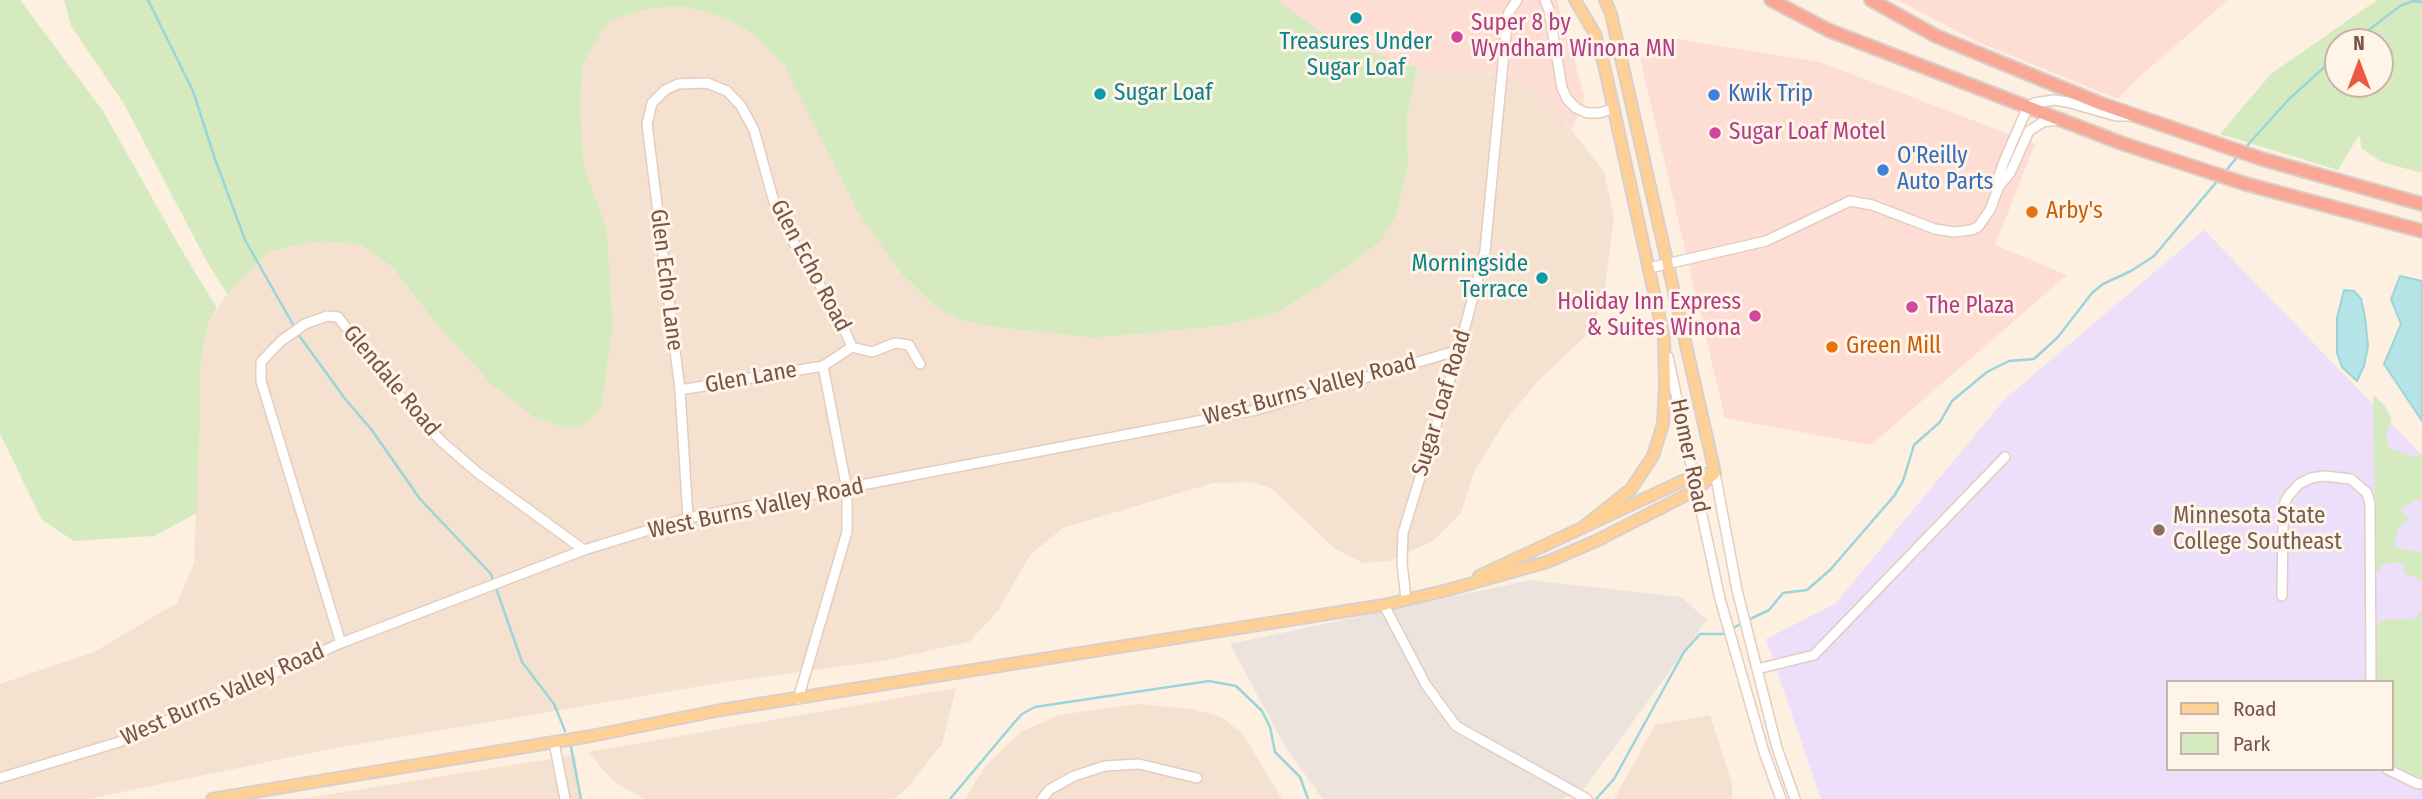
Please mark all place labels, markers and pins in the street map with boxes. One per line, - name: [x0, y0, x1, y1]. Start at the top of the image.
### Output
- marker: Treasures Under Sugar Loaf: [1348, 10, 1364, 26]
- place label: Super 8 by Wyndham Winona MN: [1471, 10, 1676, 64]
- place label: Treasures Under Sugar Loaf: [1280, 29, 1432, 83]
- marker: Super 8 by Wyndham Winona MN: [1449, 29, 1465, 45]
- place label: Sugar Loaf: [1114, 80, 1212, 108]
- place label: Kwik Trip: [1728, 81, 1813, 109]
- marker: Sugar Loaf: [1092, 86, 1108, 102]
- marker: Kwik Trip: [1706, 87, 1722, 103]
- place label: Sugar Loaf Motel: [1729, 119, 1886, 147]
- marker: Sugar Loaf Motel: [1707, 125, 1723, 141]
- place label: O'Reilly Auto Parts: [1897, 143, 1993, 197]
- marker: O'Reilly Auto Parts: [1875, 162, 1891, 178]
- place label: Arby's: [2046, 198, 2103, 226]
- marker: Arby's: [2024, 204, 2040, 220]
- place label: Morningside Terrace: [1412, 251, 1528, 305]
- marker: Morningside Terrace: [1534, 270, 1550, 286]
- place label: Holiday Inn Express & Suites Winona: [1557, 289, 1741, 343]
- place label: The Plaza: [1926, 293, 2015, 321]
- marker: The Plaza: [1904, 299, 1920, 315]
- marker: Holiday Inn Express & Suites Winona: [1747, 308, 1763, 324]
- place label: Green Mill: [1846, 333, 1941, 361]
- marker: Green Mill: [1824, 339, 1840, 355]
- place label: Minnesota State College Southeast: [2173, 503, 2342, 557]
- marker: Minnesota State College Southeast: [2151, 522, 2167, 538]

